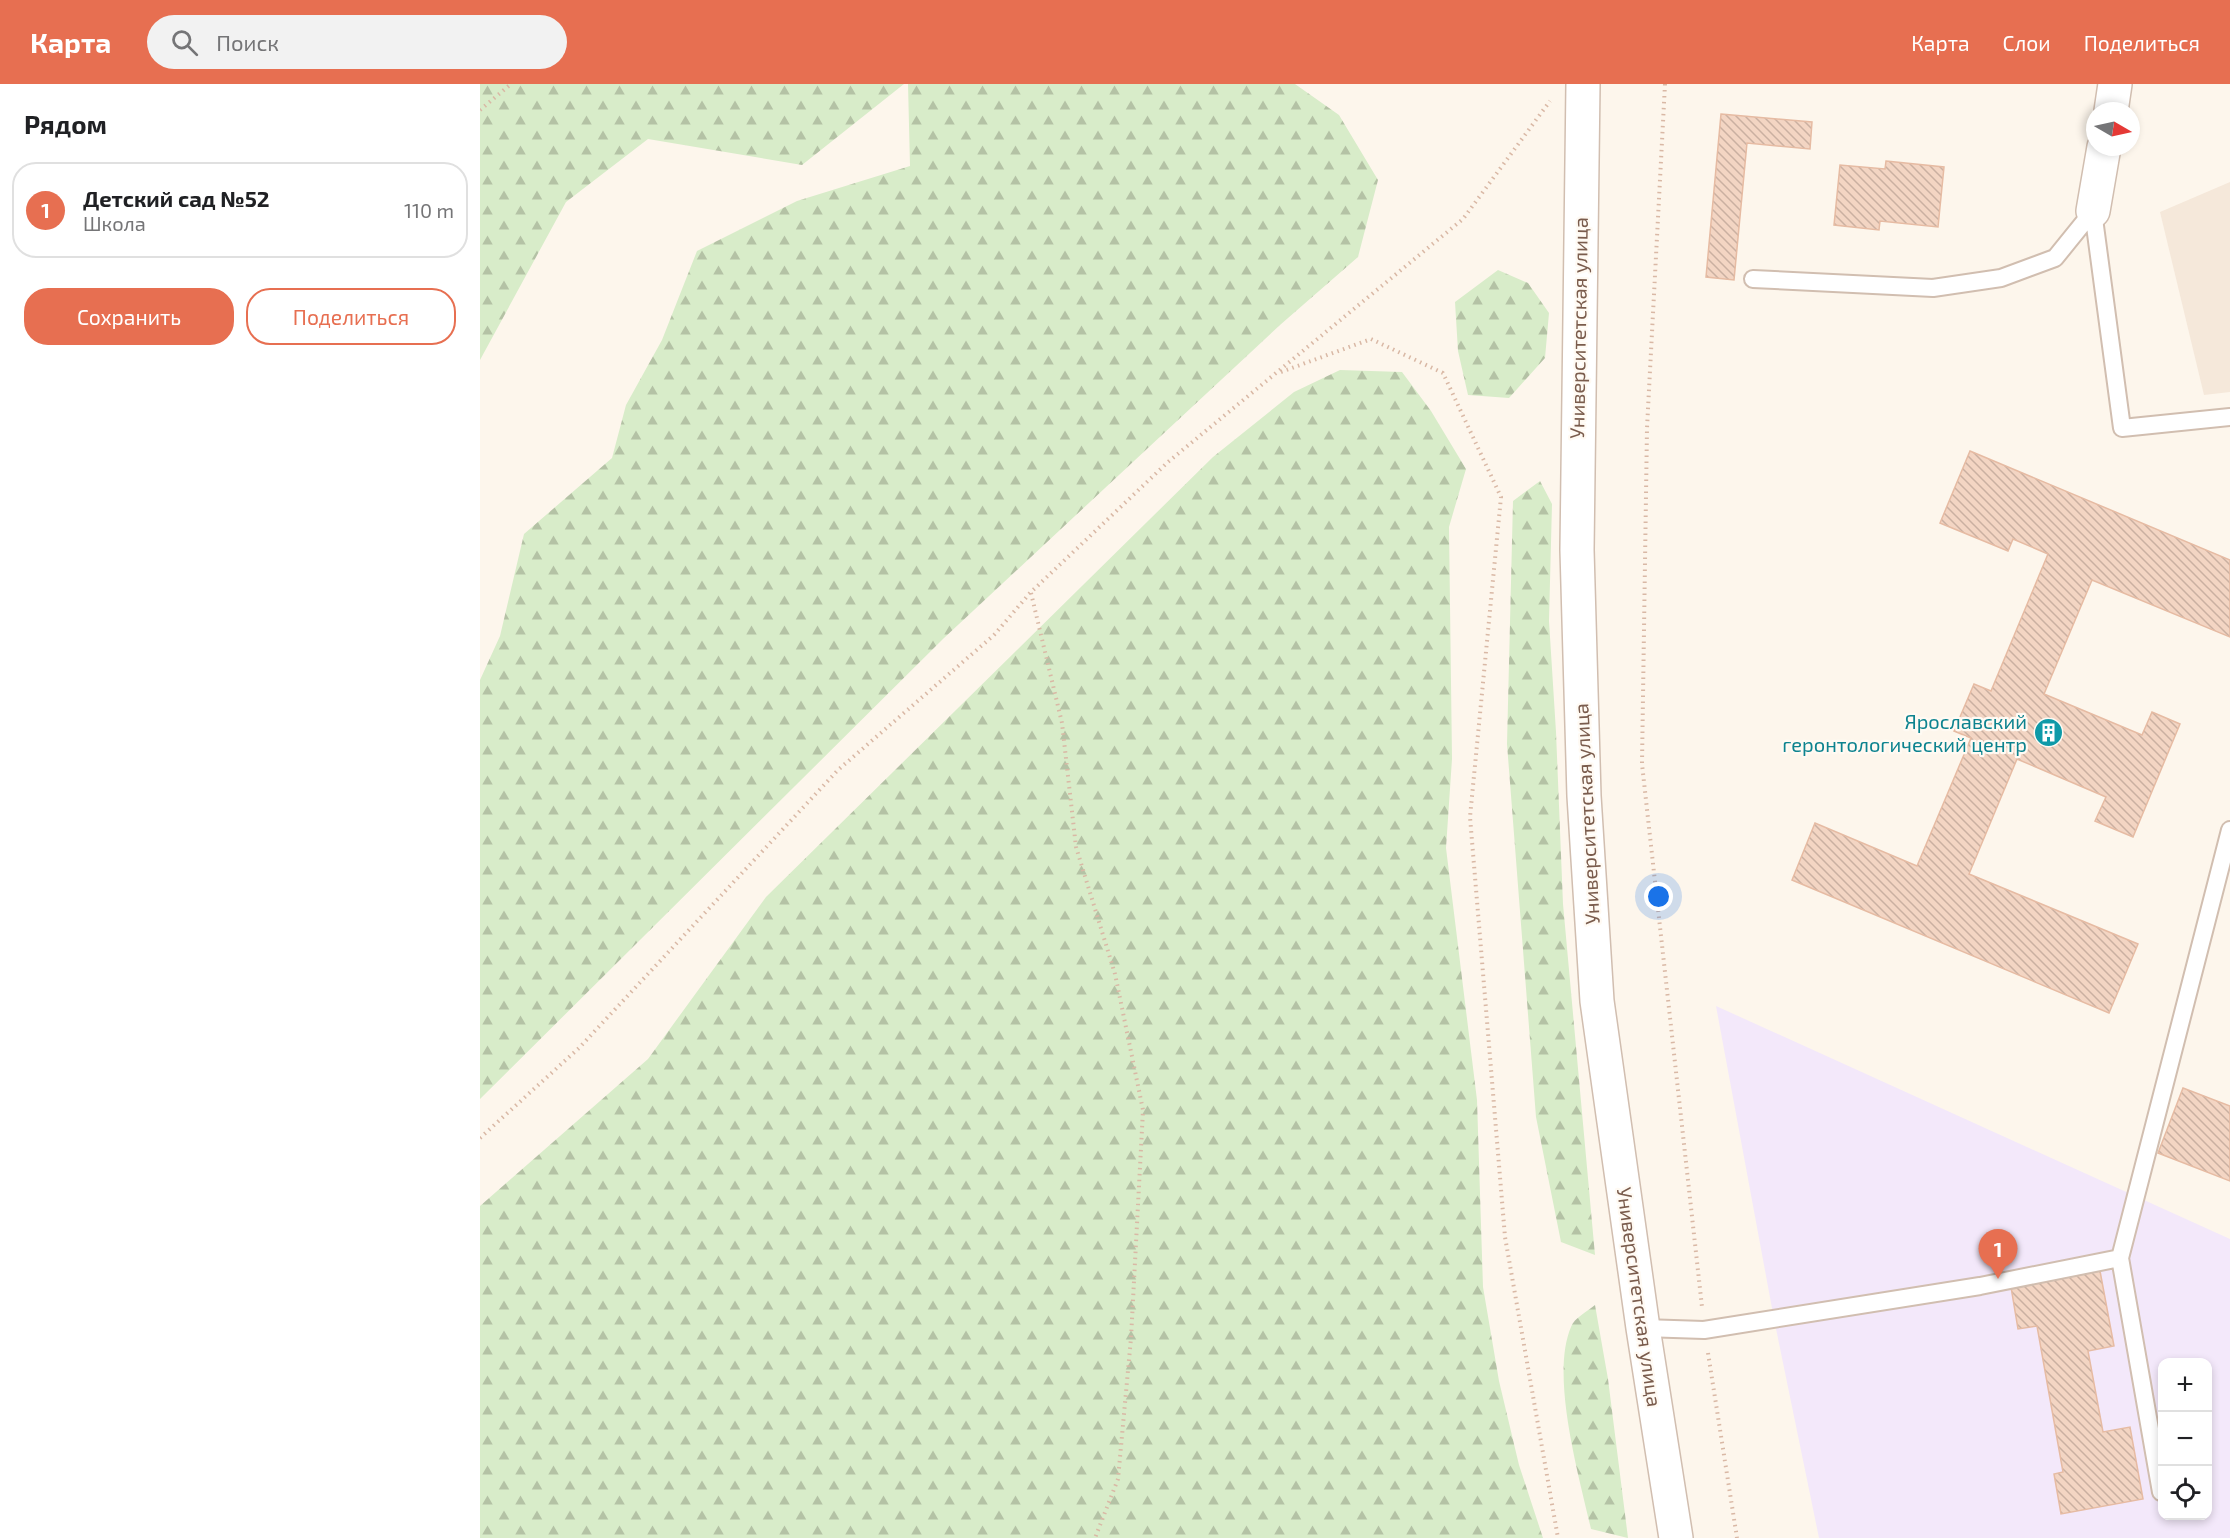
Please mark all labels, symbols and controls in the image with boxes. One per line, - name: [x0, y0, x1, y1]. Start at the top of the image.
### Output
- search box: [147, 15, 567, 69]
- text: Карта: [30, 25, 111, 59]
- icon: search: [168, 26, 201, 59]
- text: Поиск: [216, 29, 279, 55]
- text: Карта: [1911, 30, 1970, 55]
- text: Слои: [2003, 30, 2051, 55]
- text: Поделиться: [2084, 30, 2200, 55]
- north arrow: [2086, 102, 2140, 156]
- text: Рядом: [24, 108, 107, 139]
- text: Детский сад №52: [83, 185, 270, 211]
- text: 1: [41, 198, 50, 222]
- text: 110 m: [404, 198, 454, 222]
- text: Школа: [83, 211, 146, 235]
- street label: Университетская улица: [1564, 217, 1593, 439]
- button: Сохранить: [24, 288, 234, 345]
- button: Поделиться: [246, 288, 456, 345]
- street label: Университетская улица: [1568, 703, 1605, 925]
- place label: Ярославский геронтологический центр: [1782, 709, 2027, 756]
- building icon: Ярославский геронтологический центр: [2032, 717, 2064, 749]
- your location: [1644, 882, 1673, 911]
- street label: Университетская улица: [1612, 1185, 1667, 1408]
- pin: 1: [1978, 1230, 2018, 1279]
- map controls: [2158, 1358, 2212, 1520]
- button: +: [2158, 1358, 2212, 1412]
- button: −: [2158, 1412, 2212, 1466]
- button: locate: [2158, 1466, 2212, 1520]

